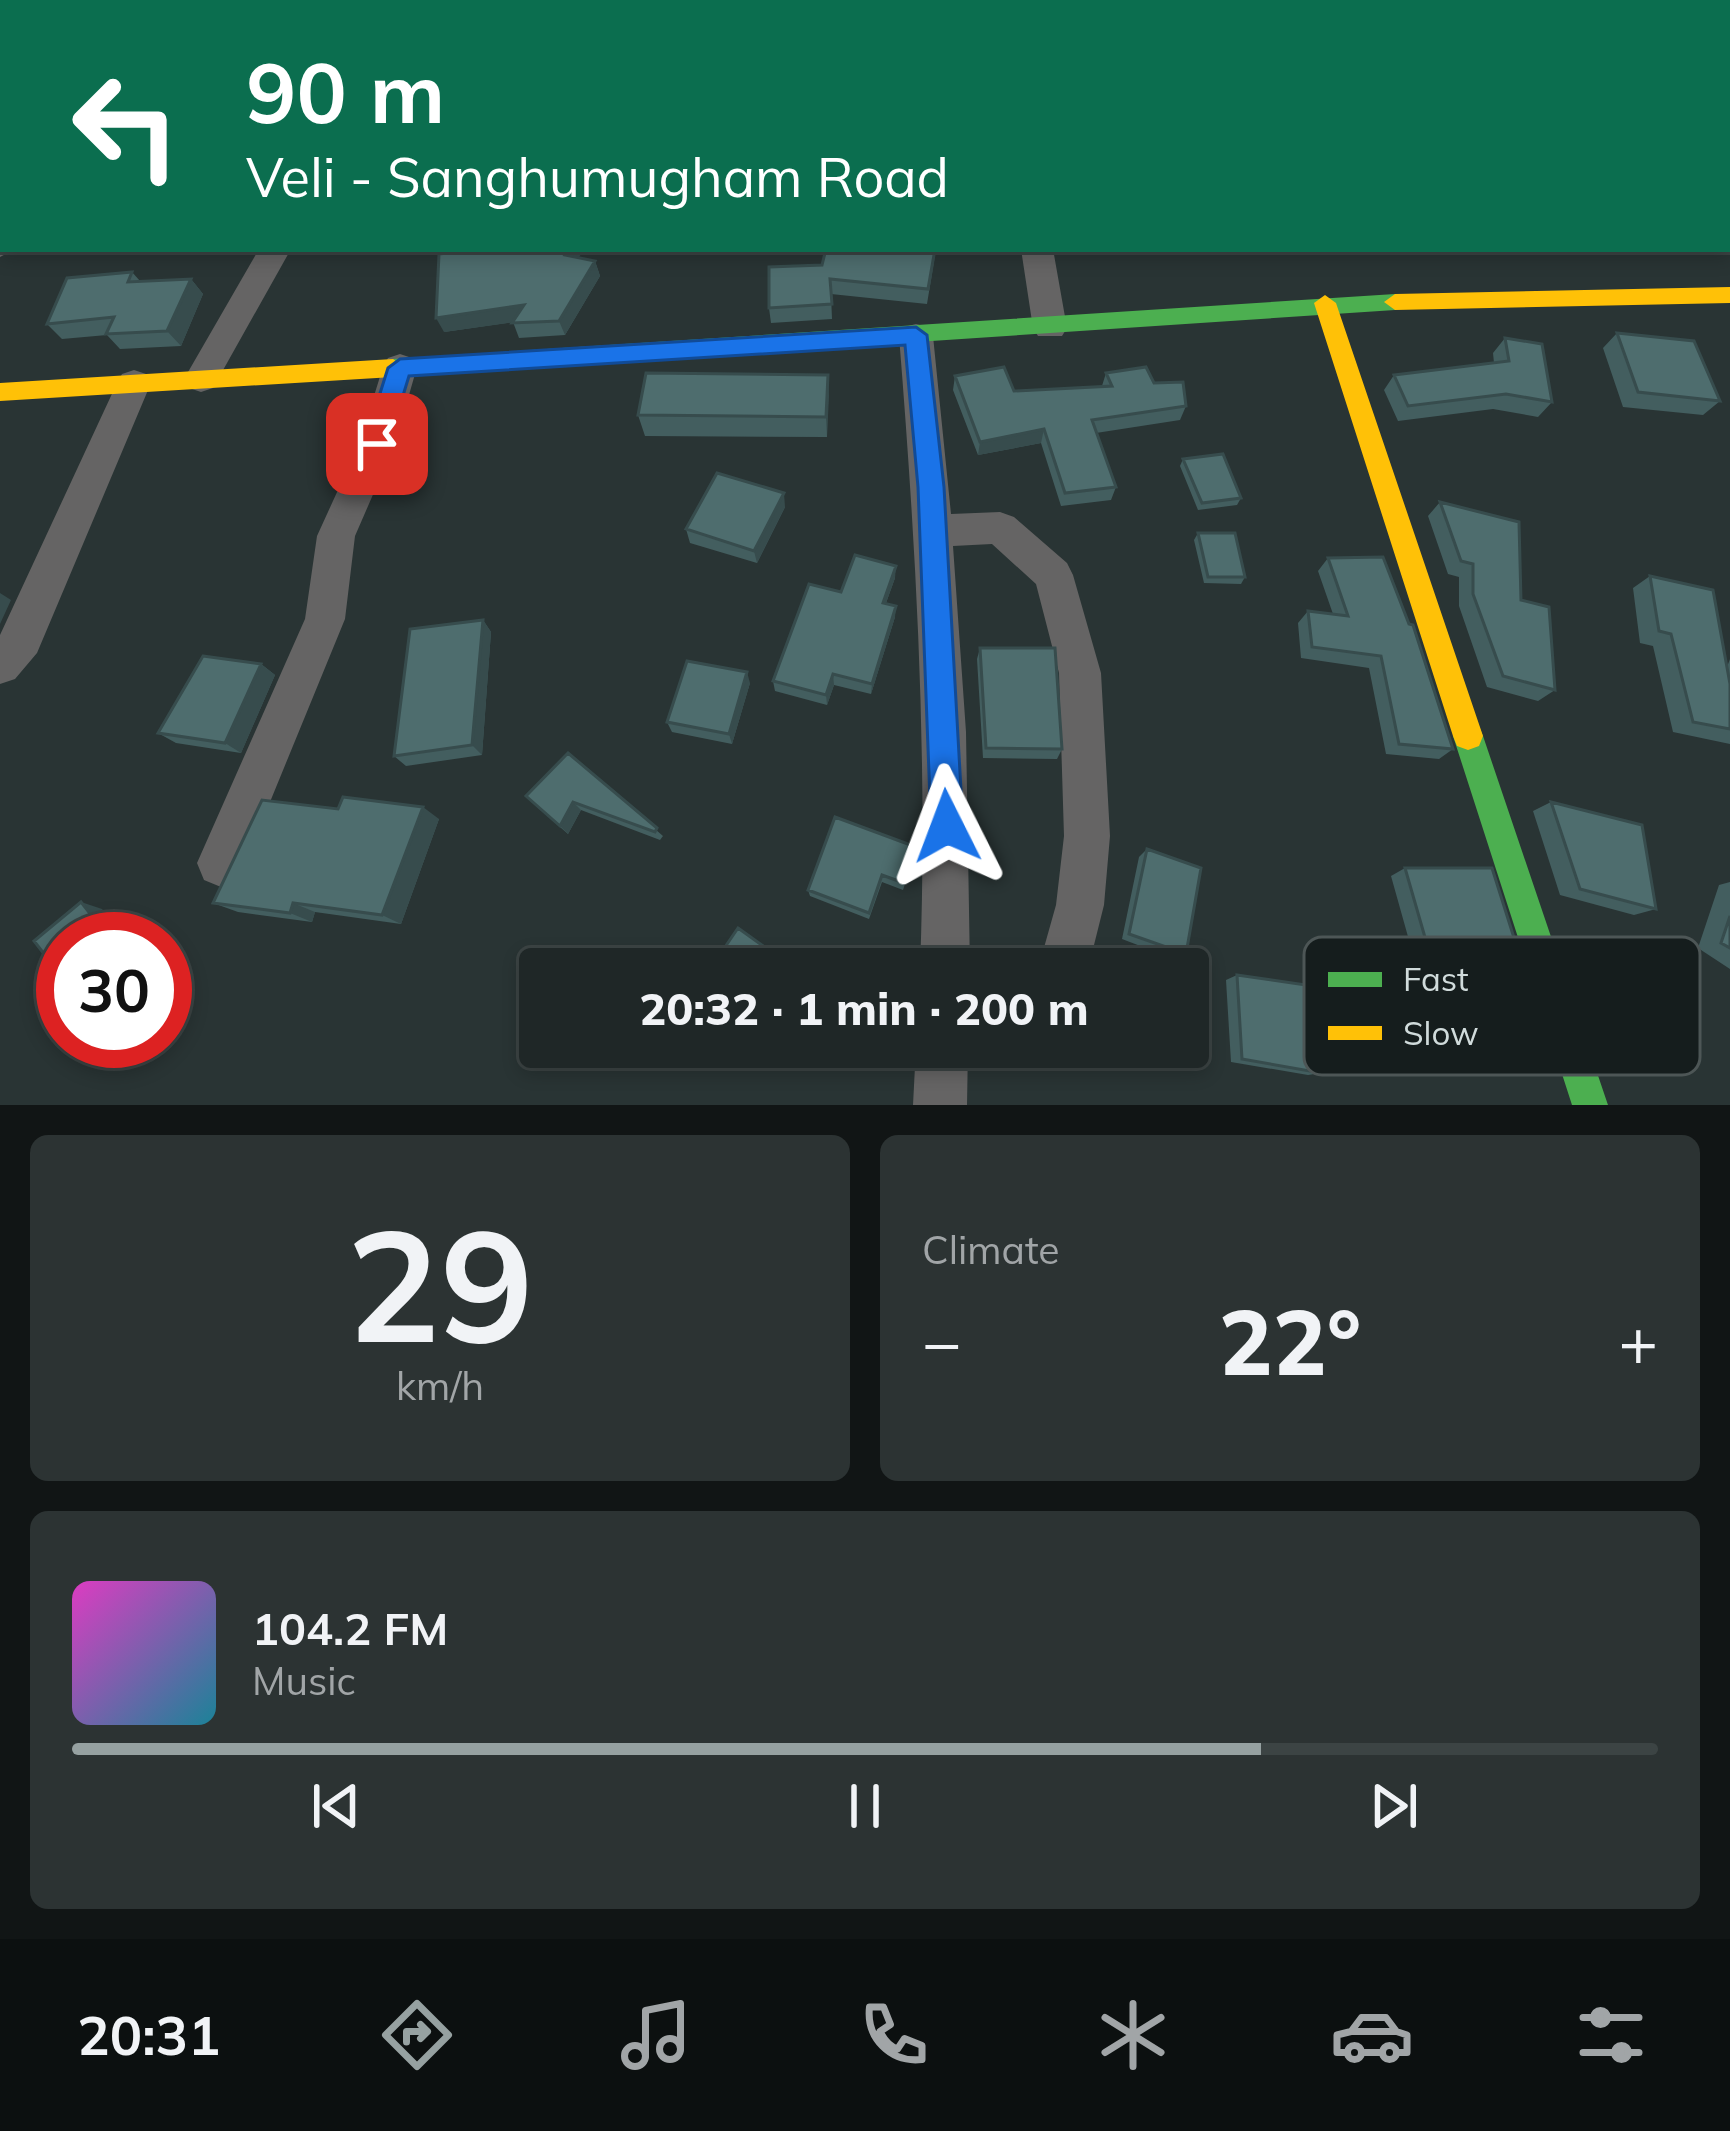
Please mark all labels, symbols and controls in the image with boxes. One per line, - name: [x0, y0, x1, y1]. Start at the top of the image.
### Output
- text: 90 m: [246, 39, 445, 144]
- icon: left: [48, 48, 204, 204]
- text: Veli - Sanghumugham Road: [246, 143, 949, 211]
- pin: [326, 393, 428, 495]
- icon: arrive: [344, 411, 410, 477]
- position arrow: [884, 763, 1010, 889]
- speed limit sign: 30: [36, 912, 192, 1068]
- legend: [1304, 937, 1700, 1075]
- text: Fast: [1403, 958, 1468, 999]
- text: 20:32 · 1 min · 200 m: [639, 980, 1089, 1036]
- text: Slow: [1403, 1012, 1479, 1053]
- text: 29: [346, 1185, 534, 1381]
- text: Climate: [922, 1225, 1060, 1274]
- text: 22°: [1219, 1285, 1361, 1398]
- text: −: [922, 1300, 962, 1383]
- text: +: [1618, 1300, 1658, 1383]
- text: km/h: [396, 1361, 484, 1410]
- text: 104.2 FM: [252, 1600, 448, 1656]
- text: Music: [252, 1656, 356, 1705]
- icon: previous: [303, 1773, 369, 1839]
- icon: pause: [832, 1773, 898, 1839]
- icon: next: [1361, 1773, 1427, 1839]
- icon: directions: [375, 1993, 459, 2077]
- icon: music: [614, 1993, 698, 2077]
- icon: phone: [852, 1993, 936, 2077]
- icon: climate: [1091, 1993, 1175, 2077]
- icon: car: [1330, 1993, 1414, 2077]
- icon: filters: [1569, 1993, 1653, 2077]
- text: 20:31: [77, 2001, 220, 2069]

